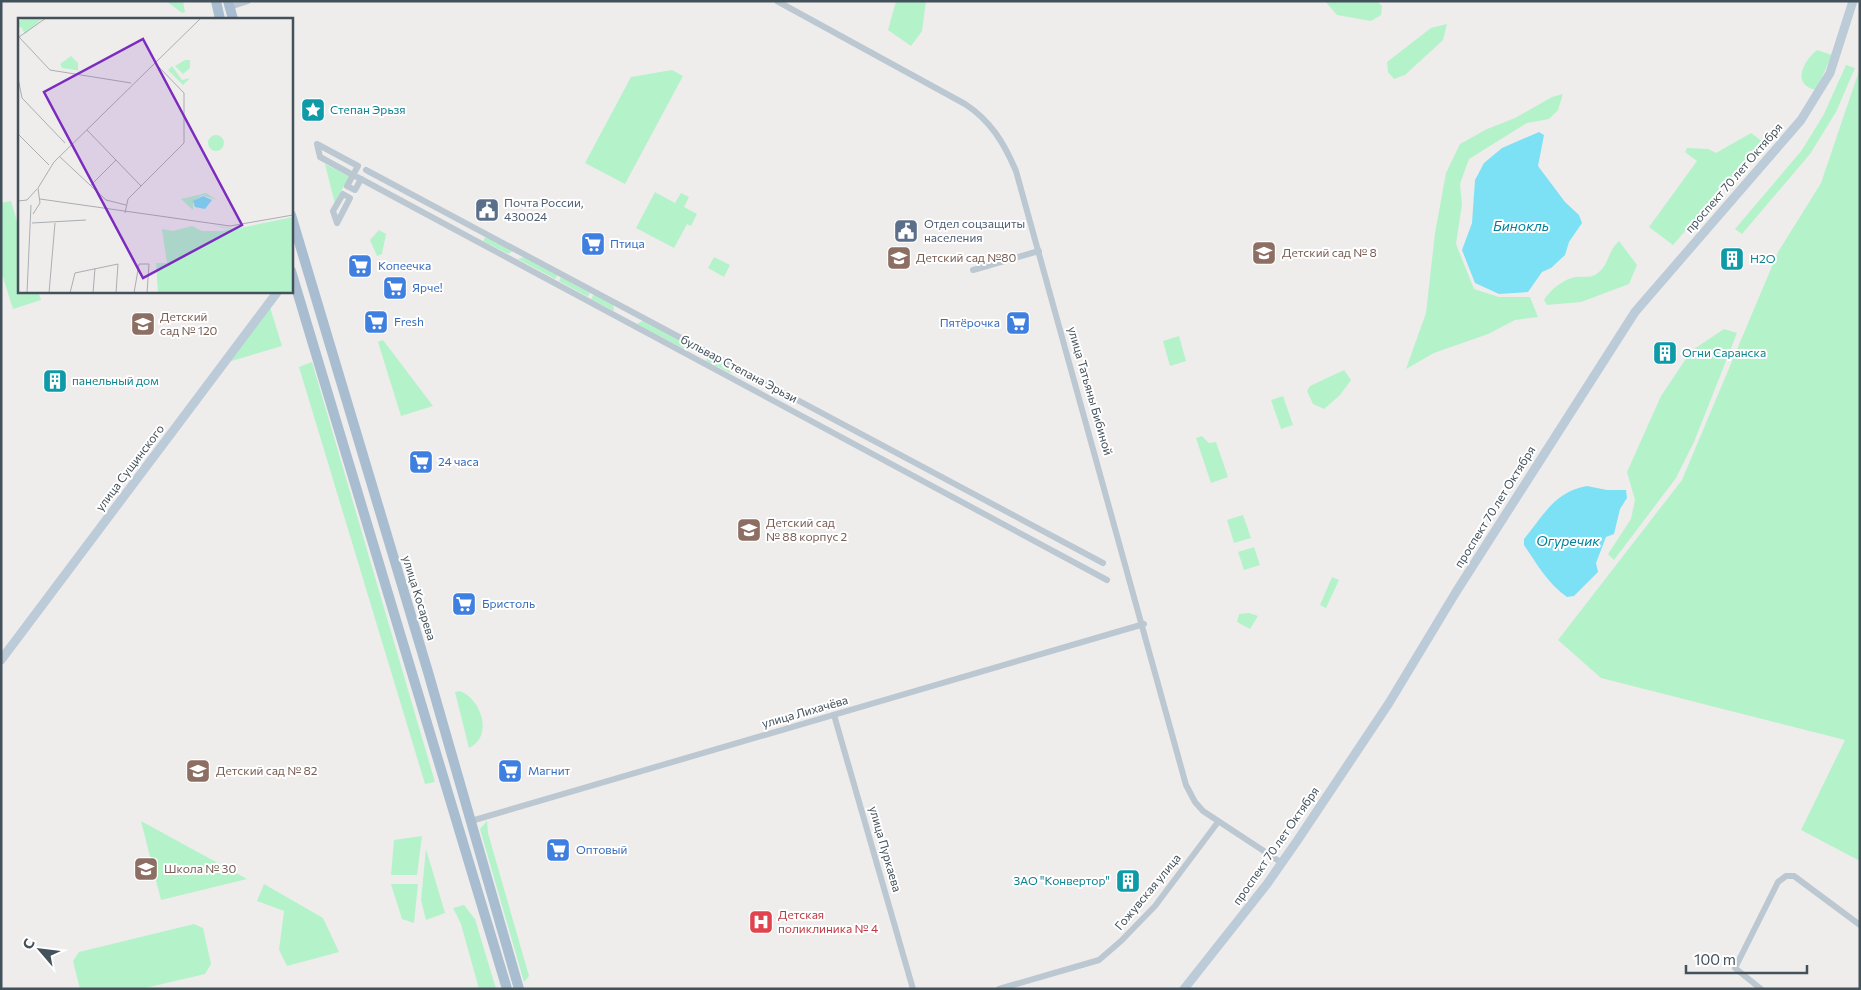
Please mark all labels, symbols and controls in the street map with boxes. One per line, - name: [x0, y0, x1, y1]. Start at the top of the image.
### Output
- inset map: [18, 18, 292, 292]
- place icon: Степан Эрьзя: [300, 97, 326, 123]
- place label: Степан Эрьзя: [330, 102, 406, 116]
- street label: проспект 70 лет Октября: [1682, 120, 1785, 235]
- place label: Почта России, 430024: [504, 195, 584, 223]
- public building icon: Почта России, 430024: [474, 197, 500, 223]
- place label: Отдел соцзащиты населения: [924, 216, 1025, 244]
- water label: Бинокль: [1493, 217, 1549, 234]
- public building icon: Отдел соцзащиты населения: [893, 218, 919, 244]
- supermarket icon: Птица: [580, 231, 606, 257]
- place label: Птица: [610, 236, 645, 250]
- school or university icon: Детский сад № 8: [1251, 240, 1277, 266]
- school or university icon: Детский сад №80: [886, 245, 912, 271]
- place label: Детский сад № 8: [1282, 245, 1377, 259]
- building icon: H2O: [1719, 246, 1745, 272]
- place label: Детский сад №80: [916, 250, 1017, 264]
- place label: H2O: [1750, 251, 1776, 265]
- supermarket icon: Копеечка: [347, 253, 373, 279]
- place label: Копеечка: [378, 258, 431, 272]
- supermarket icon: Ярче!: [382, 275, 408, 301]
- place label: Ярче!: [412, 280, 443, 294]
- place label: Детский сад № 120: [160, 309, 218, 337]
- supermarket icon: Fresh: [363, 309, 389, 335]
- supermarket icon: Пятёрочка: [1005, 310, 1031, 336]
- school or university icon: Детский сад № 120: [130, 311, 156, 337]
- place label: Fresh: [394, 314, 424, 328]
- place label: Пятёрочка: [940, 315, 1000, 329]
- street label: улица Татьяны Бибиной: [1066, 325, 1116, 457]
- street label: бульвар Степана Эрьзи: [679, 331, 800, 405]
- building icon: Огни Саранска: [1652, 340, 1678, 366]
- place label: Огни Саранска: [1682, 345, 1766, 359]
- building icon: панельный дом: [42, 368, 68, 394]
- place label: панельный дом: [72, 373, 159, 387]
- street label: улица Сущинского: [92, 421, 166, 513]
- street label: проспект 70 лет Октября: [1451, 443, 1537, 570]
- supermarket icon: 24 часа: [408, 449, 434, 475]
- place label: 24 часа: [438, 454, 479, 468]
- place label: Детский сад № 88 корпус 2: [766, 515, 848, 543]
- school or university icon: Детский сад № 88 корпус 2: [736, 517, 762, 543]
- water label: Огуречик: [1536, 532, 1600, 549]
- street label: улица Косарева: [400, 554, 440, 642]
- supermarket icon: Бристоль: [451, 591, 477, 617]
- place label: Бристоль: [482, 596, 535, 610]
- street label: улица Лихачёва: [760, 692, 849, 730]
- school or university icon: Детский сад № 82: [185, 758, 211, 784]
- supermarket icon: Магнит: [497, 758, 523, 784]
- place label: Детский сад № 82: [216, 763, 318, 777]
- place label: Магнит: [528, 763, 571, 777]
- street label: проспект 70 лет Октября: [1229, 784, 1321, 907]
- street label: улица Пуркаева: [867, 804, 905, 893]
- supermarket icon: Оптовый: [545, 837, 571, 863]
- place label: Оптовый: [576, 842, 627, 856]
- street label: Гожувская улица: [1111, 851, 1183, 932]
- school or university icon: Школа № 30: [133, 856, 159, 882]
- place label: Школа № 30: [164, 861, 236, 875]
- building icon: ЗАО "Конвертор": [1115, 868, 1141, 894]
- place label: ЗАО "Конвертор": [1013, 873, 1110, 887]
- place label: Детская поликлиника № 4: [778, 907, 878, 935]
- hospital icon: Детская поликлиника № 4: [748, 909, 774, 935]
- north arrow: [15, 925, 65, 975]
- text: С: [18, 935, 38, 952]
- scale bar: [1686, 942, 1807, 974]
- text: 100 m: [1694, 950, 1736, 968]

